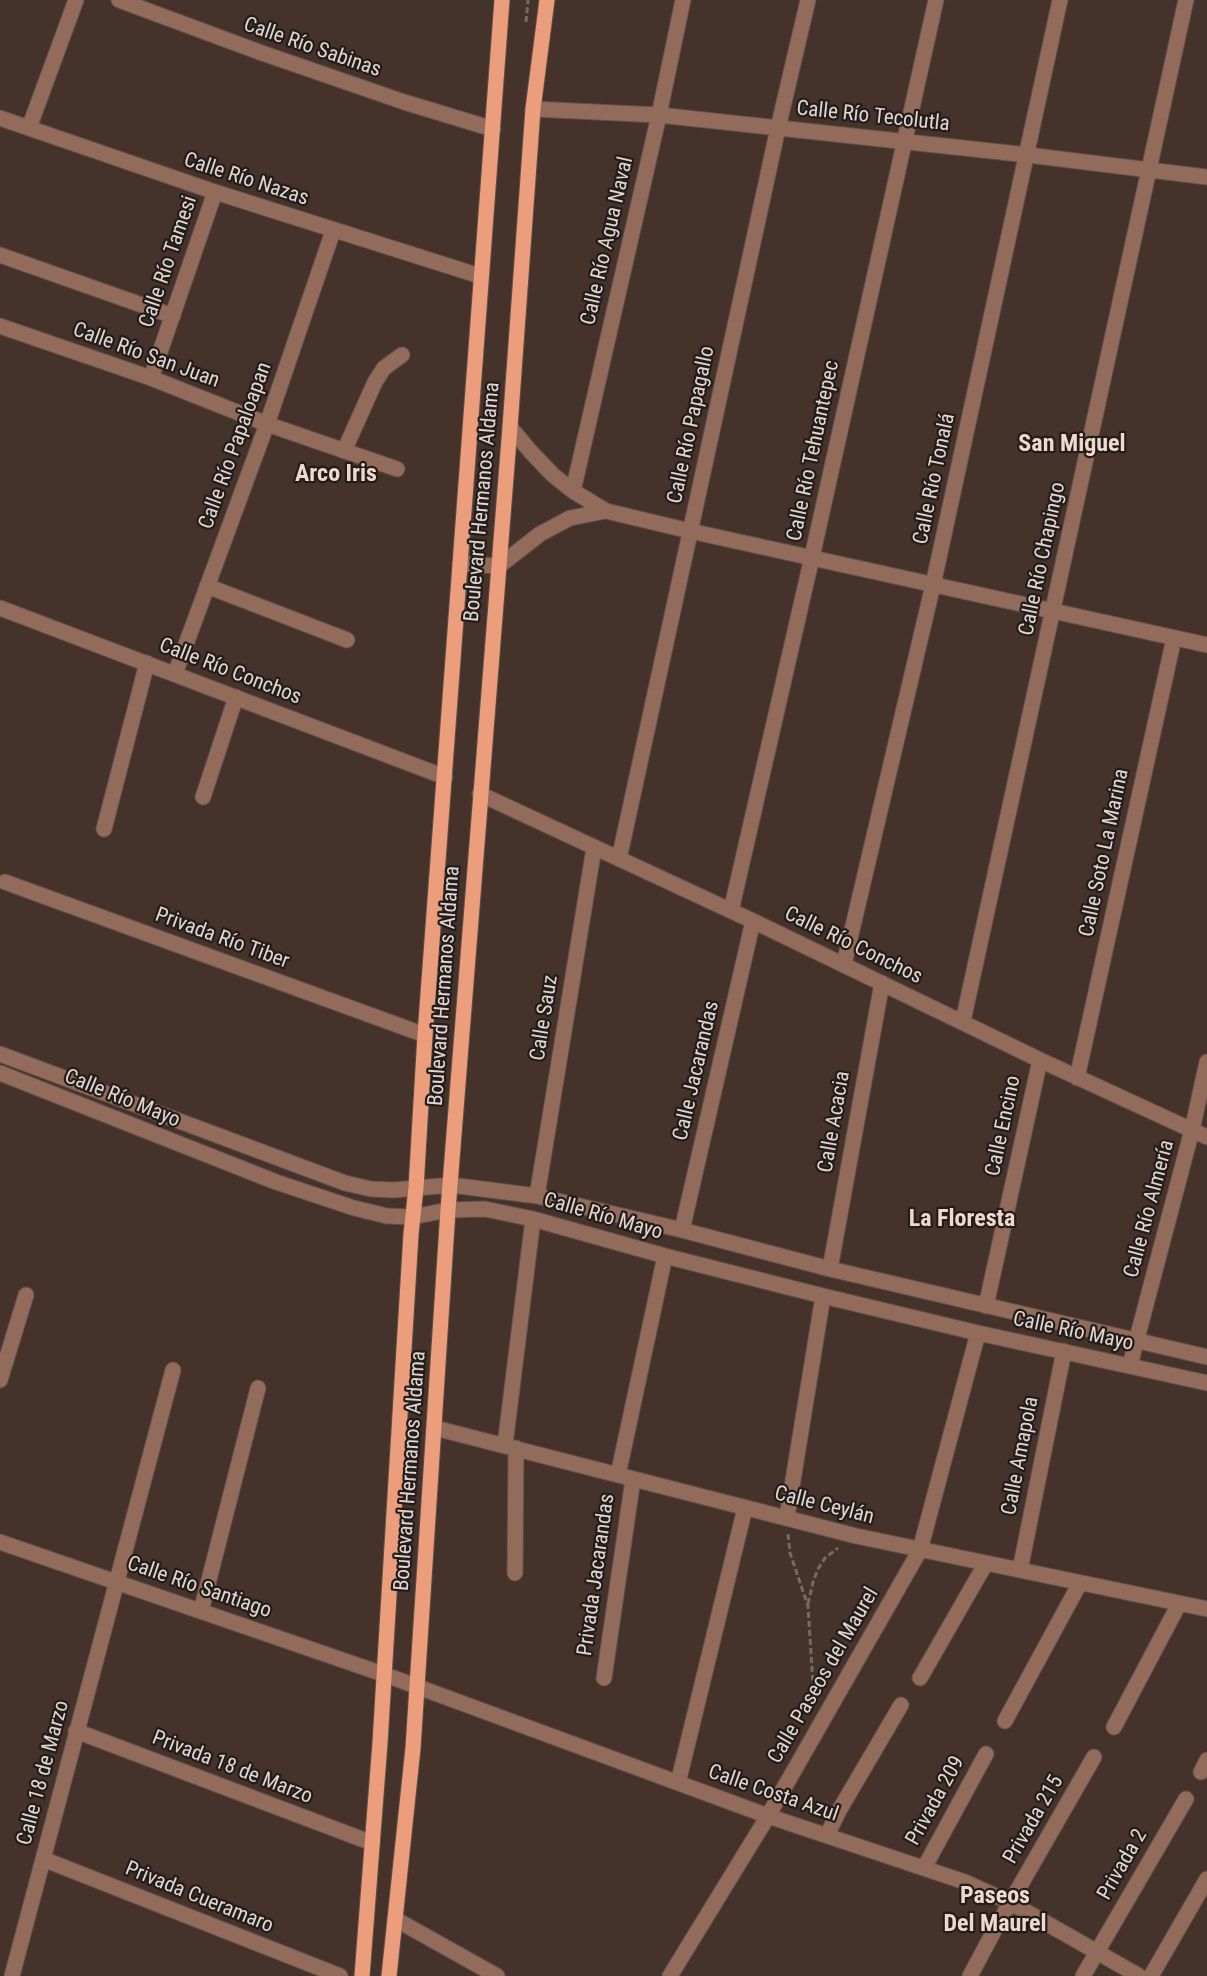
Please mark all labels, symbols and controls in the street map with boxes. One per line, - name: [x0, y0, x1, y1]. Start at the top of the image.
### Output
- street label: Calle Río Sabinas: [240, 13, 384, 83]
- street label: Calle Río Tecolutla: [795, 96, 951, 138]
- street label: Calle Río Nazas: [180, 148, 312, 212]
- street label: Calle Río Agua Naval: [576, 154, 640, 328]
- street label: Calle Río Tamesi: [135, 193, 203, 331]
- street label: Calle Río San Juan: [69, 318, 223, 394]
- street label: Calle Río Papagallo: [663, 344, 721, 506]
- street label: Calle Río Tehuantepec: [783, 358, 845, 544]
- street label: Calle Río Papaloapan: [194, 359, 278, 533]
- street label: Boulevard Hermanos Aldama: [460, 381, 506, 623]
- street label: Calle Río Tonalá: [909, 411, 961, 547]
- district label: San Miguel: [1018, 431, 1126, 459]
- district label: Arco Iris: [295, 461, 377, 489]
- street label: Calle Río Chapingo: [1014, 480, 1072, 638]
- street label: Calle Río Conchos: [155, 633, 305, 711]
- street label: Calle Soto La Marina: [1075, 767, 1135, 939]
- street label: Boulevard Hermanos Aldama: [424, 865, 466, 1107]
- street label: Calle Río Conchos: [780, 902, 926, 990]
- street label: Privada Río Tiber: [152, 903, 292, 975]
- street label: Calle Sauz: [526, 973, 564, 1063]
- street label: Calle Jacarandas: [669, 999, 725, 1143]
- street label: Calle Río Mayo: [60, 1064, 184, 1134]
- street label: Calle Acacia: [814, 1069, 856, 1175]
- street label: Calle Encino: [981, 1073, 1027, 1179]
- street label: Calle Río Almería: [1119, 1137, 1181, 1281]
- street label: Calle Río Mayo: [541, 1188, 665, 1246]
- district label: La Floresta: [909, 1206, 1015, 1234]
- street label: Calle Río Mayo: [1010, 1307, 1136, 1357]
- street label: Boulevard Hermanos Aldama: [390, 1350, 432, 1592]
- street label: Calle Amapola: [997, 1395, 1045, 1517]
- street label: Calle Ceylán: [772, 1481, 876, 1531]
- street label: Privada Jacarandas: [573, 1492, 621, 1658]
- street label: Calle Río Santiago: [124, 1552, 274, 1624]
- street label: Calle Paseos del Maurel: [763, 1584, 885, 1768]
- street label: Calle 18 de Marzo: [13, 1698, 75, 1848]
- street label: Privada 18 de Marzo: [148, 1726, 316, 1810]
- street label: Privada 209: [901, 1752, 971, 1850]
- street label: Calle Costa Azul: [705, 1760, 841, 1828]
- street label: Privada 215: [999, 1771, 1069, 1869]
- street label: Privada 2: [1093, 1825, 1153, 1905]
- street label: Privada Cueramaro: [121, 1857, 277, 1939]
- district label: Paseos Del Maurel: [943, 1883, 1047, 1939]

